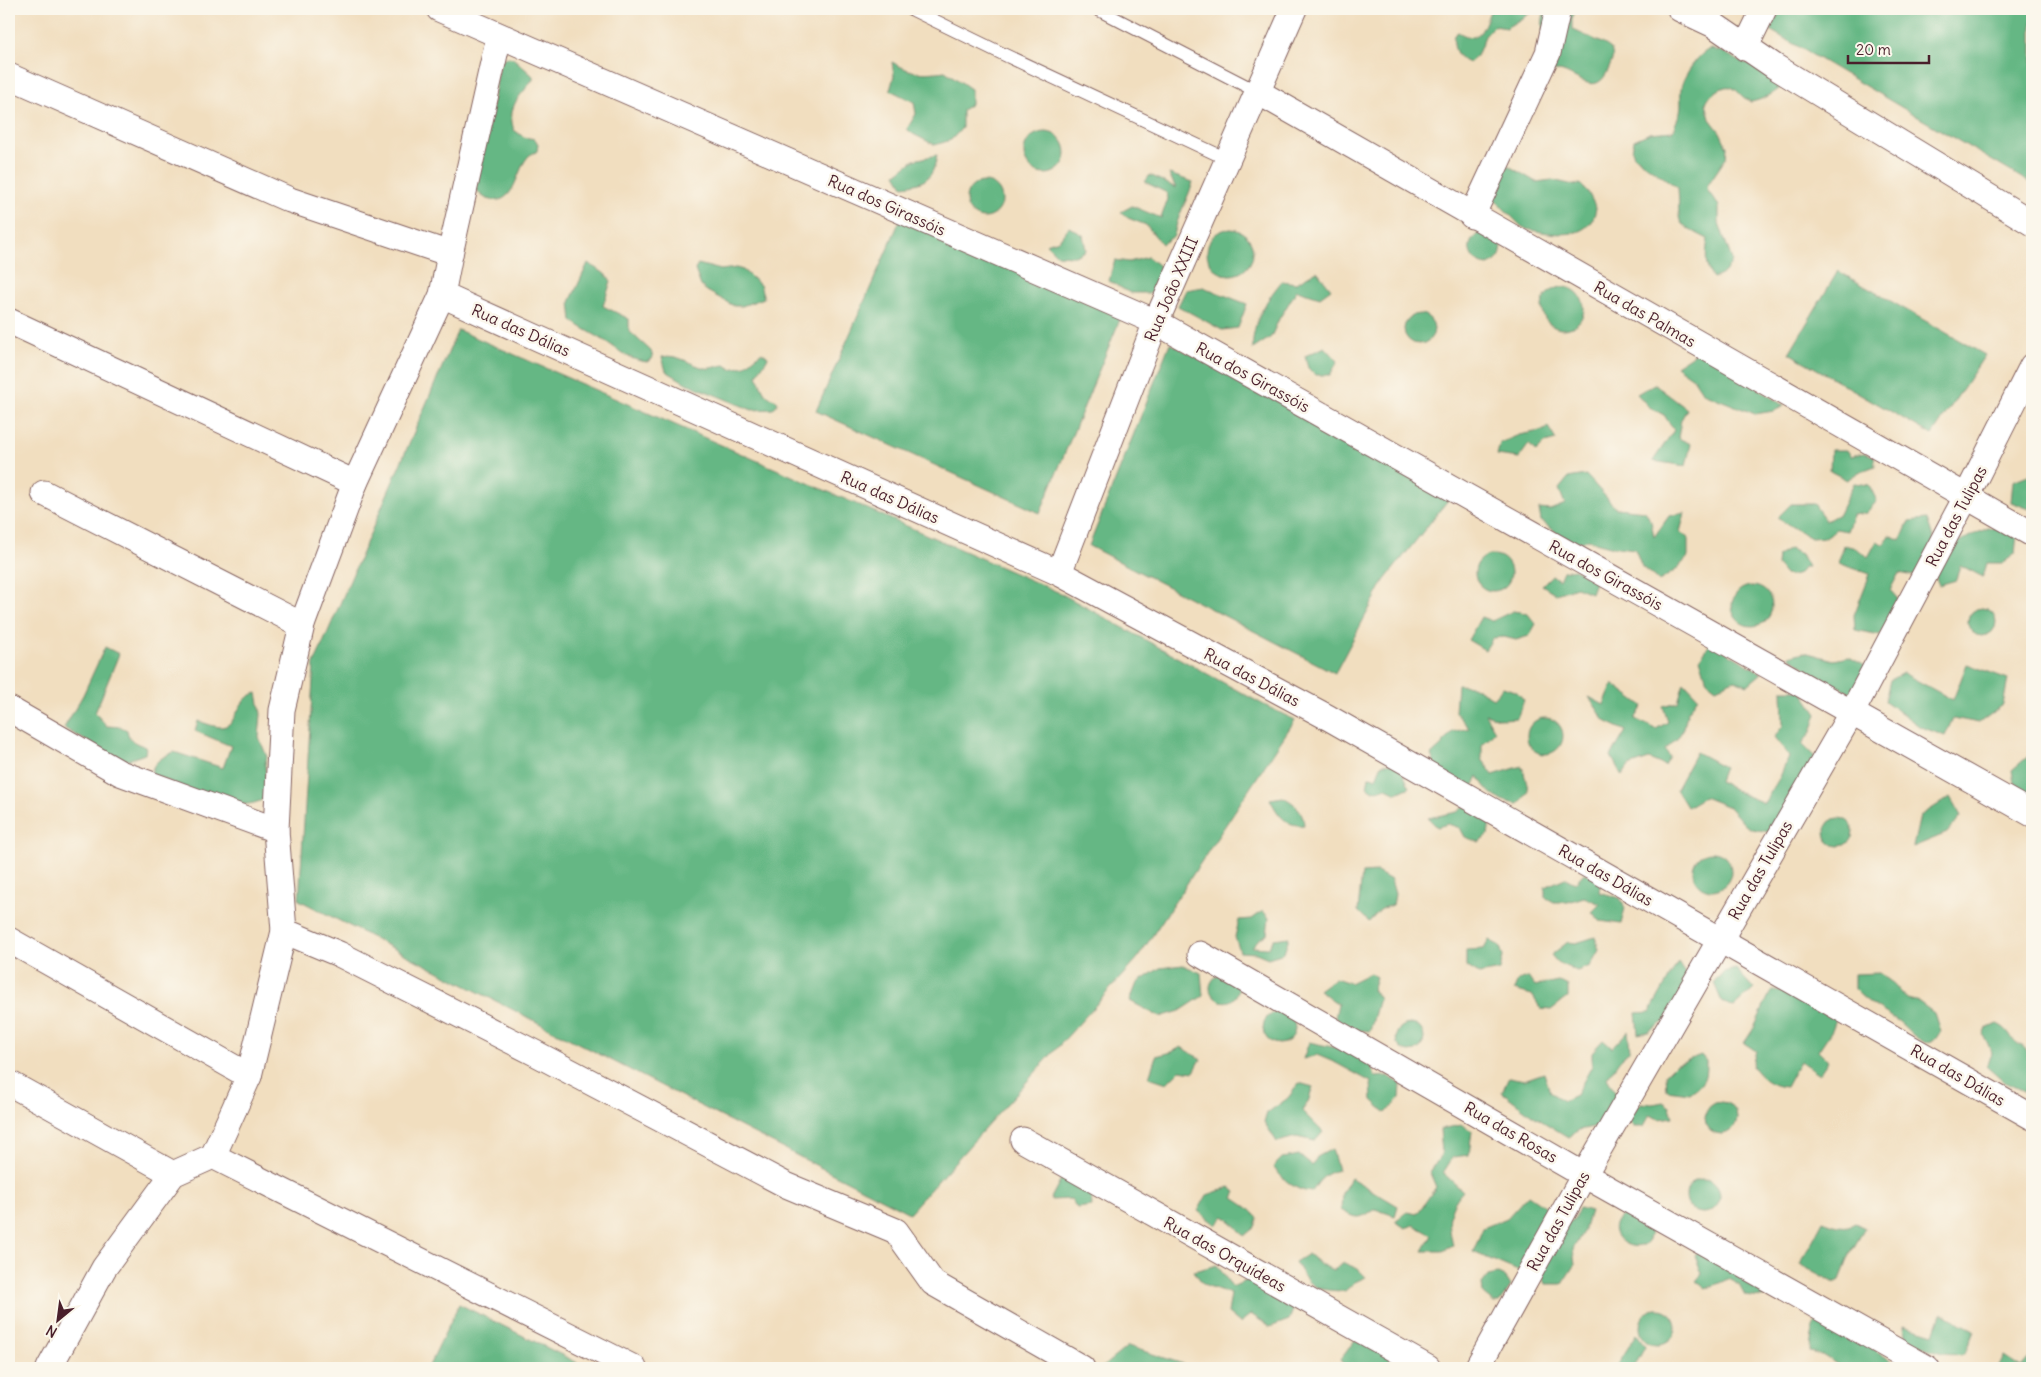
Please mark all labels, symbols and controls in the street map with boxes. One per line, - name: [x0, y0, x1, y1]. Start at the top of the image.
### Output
- scale bar: [1848, 32, 1930, 64]
- text: 20 m: [1856, 40, 1891, 59]
- street label: Rua dos Girassóis: [825, 170, 949, 240]
- street label: Rua João XXIII: [1140, 233, 1202, 345]
- street label: Rua das Palmas: [1590, 277, 1700, 351]
- street label: Rua das Dálias: [469, 299, 573, 361]
- street label: Rua dos Girassóis: [1193, 338, 1313, 416]
- street label: Rua das Tulipas: [1921, 462, 1991, 570]
- street label: Rua das Dálias: [838, 466, 942, 528]
- street label: Rua dos Girassóis: [1546, 536, 1666, 614]
- street label: Rua das Dálias: [1201, 643, 1303, 711]
- street label: Rua das Tulipas: [1724, 817, 1796, 923]
- street label: Rua das Dálias: [1555, 840, 1657, 910]
- street label: Rua das Dálias: [1907, 1040, 2009, 1110]
- street label: Rua das Rosas: [1461, 1097, 1561, 1167]
- street label: Rua das Tulipas: [1522, 1168, 1594, 1274]
- street label: Rua das Orquídeas: [1160, 1212, 1290, 1296]
- north arrow: [32, 1294, 82, 1344]
- text: N: [43, 1321, 60, 1342]

